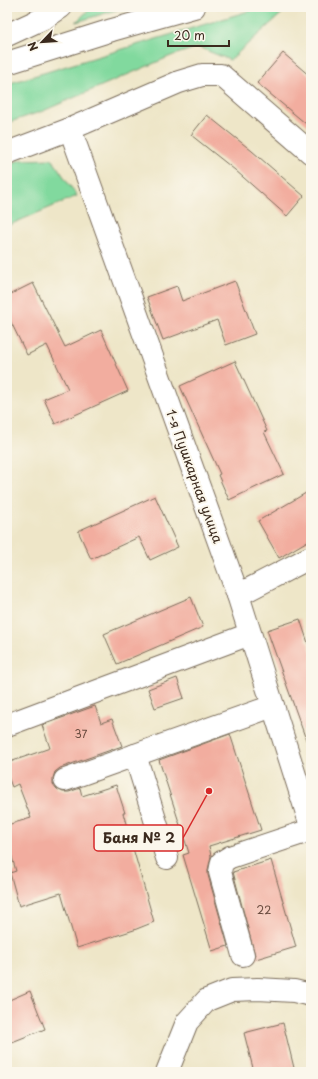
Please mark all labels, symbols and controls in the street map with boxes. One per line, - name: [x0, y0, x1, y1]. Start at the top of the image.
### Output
- north arrow: [22, 22, 62, 62]
- scale bar: [168, 22, 229, 48]
- text: 20 m: [174, 26, 205, 44]
- text: N: [23, 39, 42, 54]
- street label: 1-я Пушкарная улица: [162, 406, 228, 546]
- house number: 37: [75, 725, 88, 742]
- callout: Баня № 2: [94, 825, 183, 851]
- text: Баня № 2: [103, 827, 175, 848]
- house number: 22: [257, 901, 271, 918]

